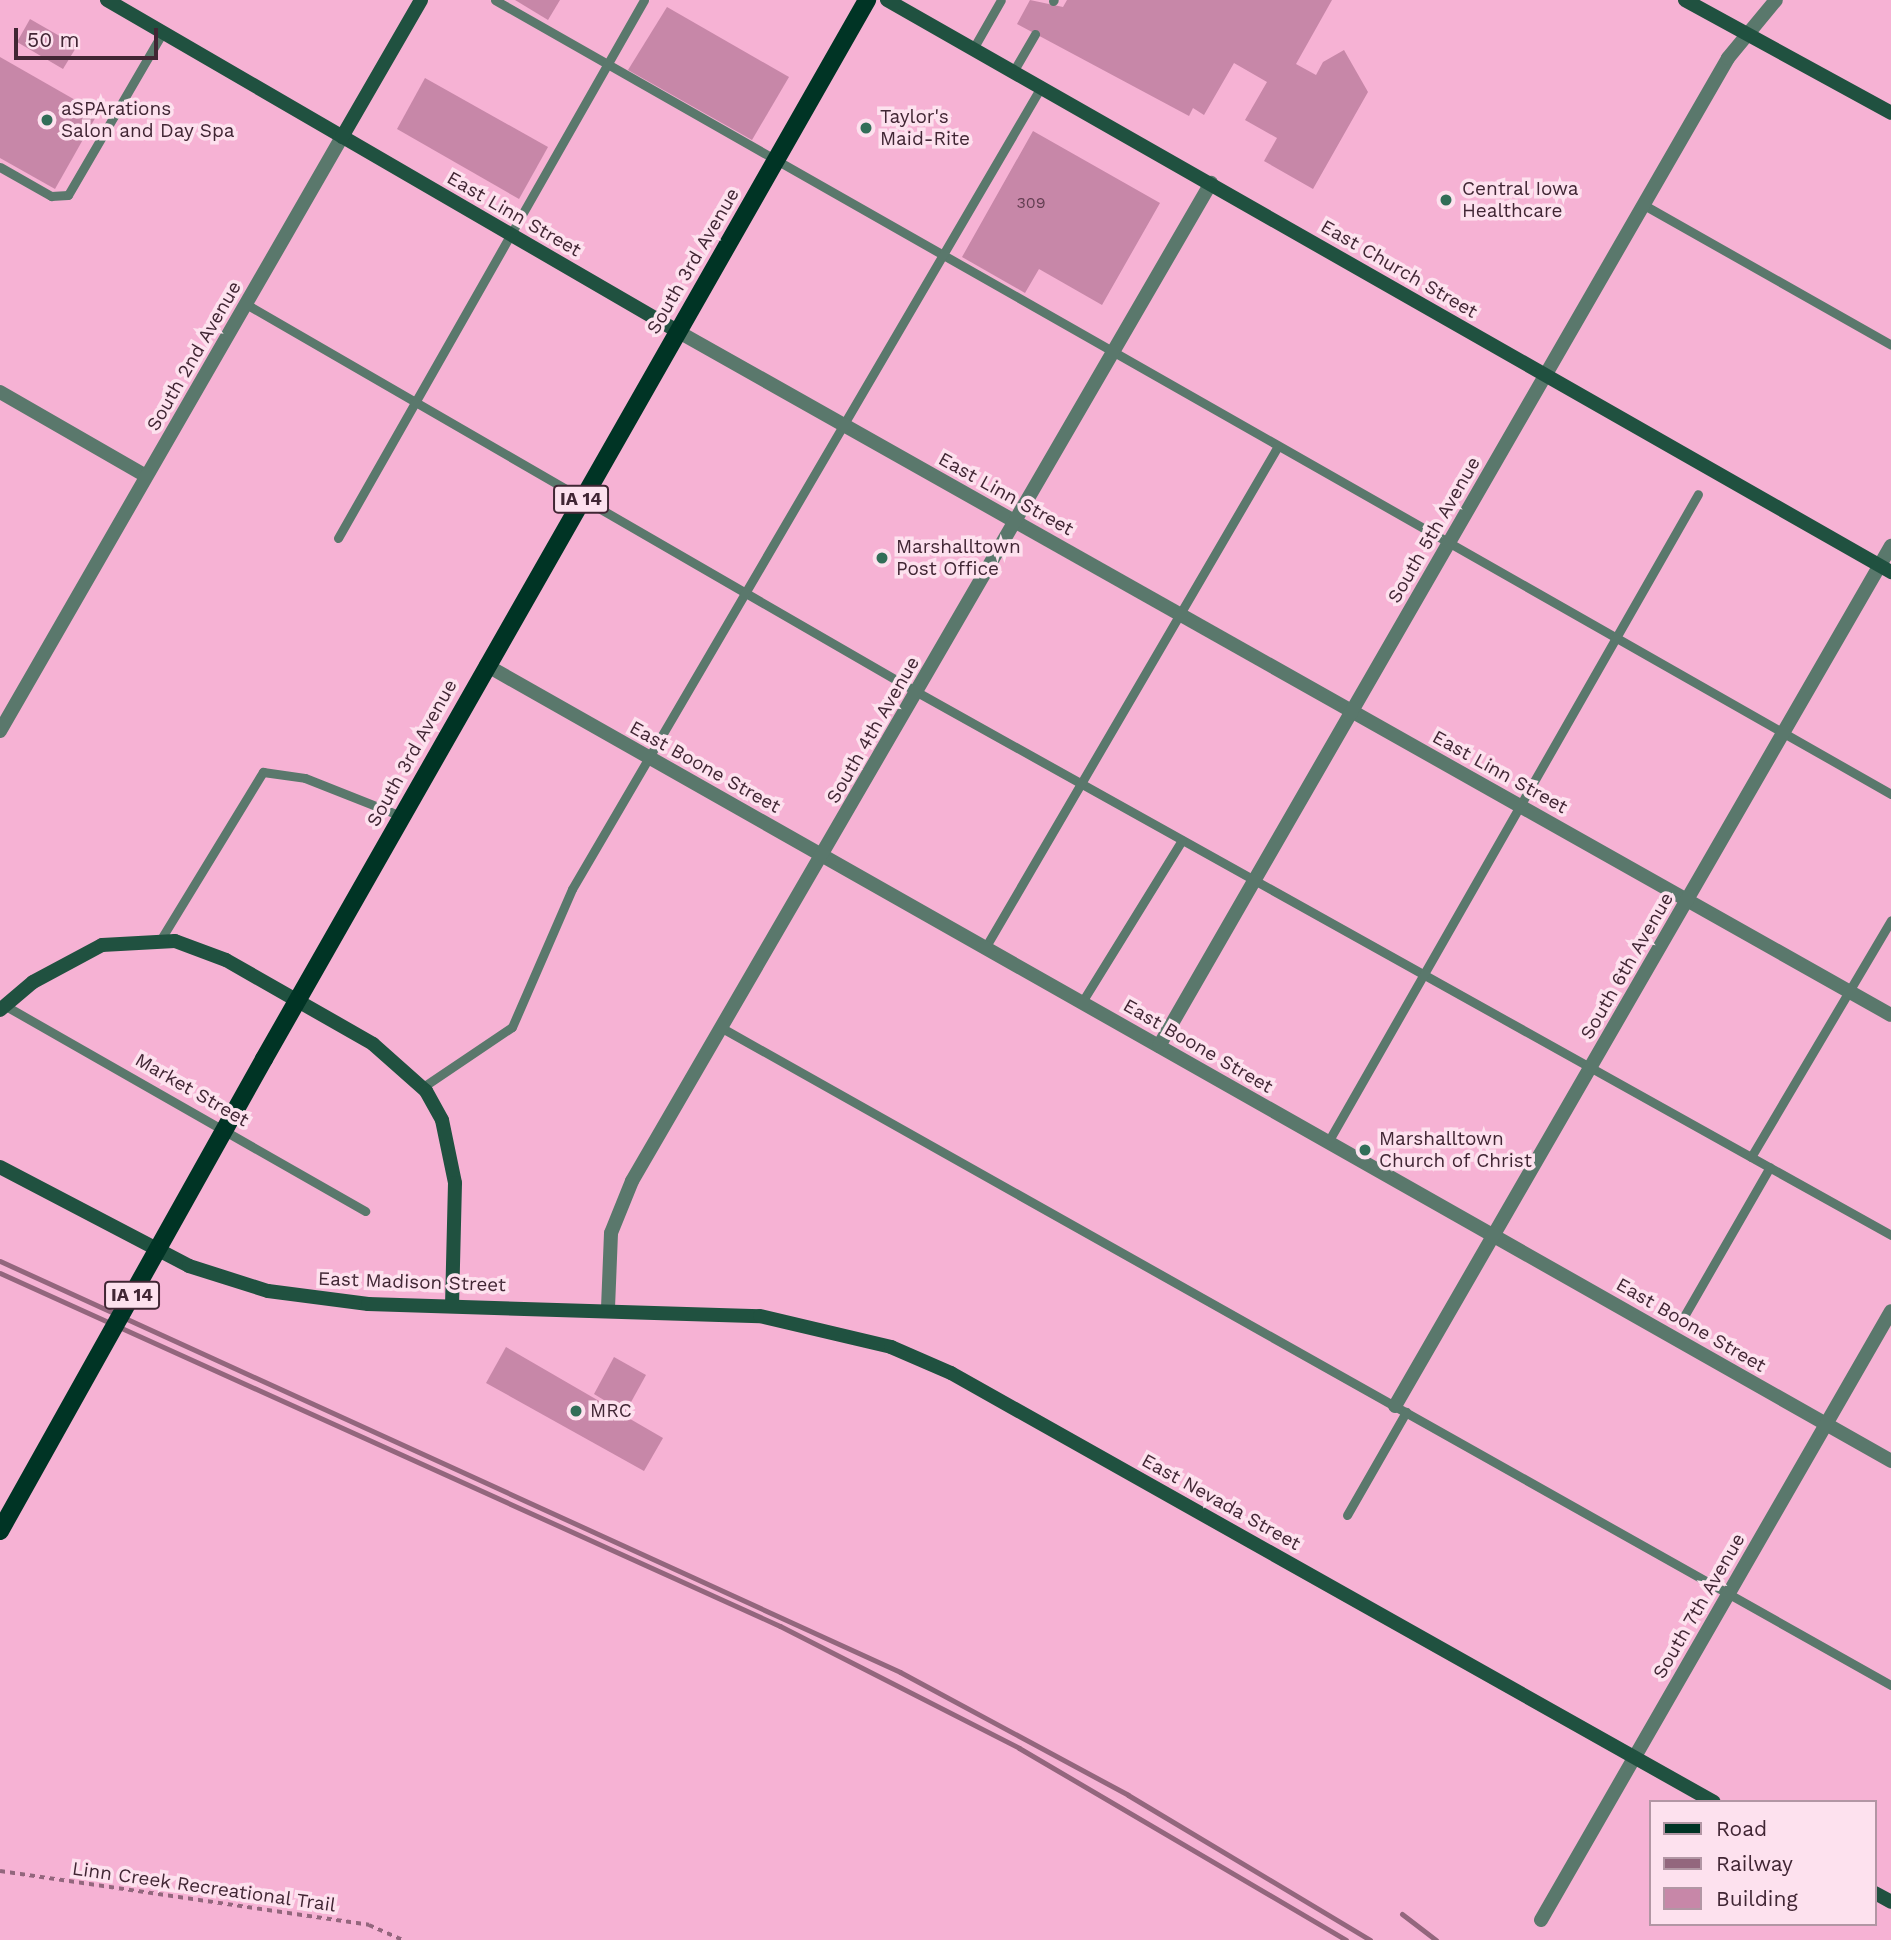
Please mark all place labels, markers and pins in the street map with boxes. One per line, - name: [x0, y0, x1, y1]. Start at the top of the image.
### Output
- place label: aSPArations Salon and Day Spa: [61, 98, 235, 142]
- place label: Taylor's Maid-Rite: [880, 106, 970, 150]
- marker: aSPArations Salon and Day Spa: [39, 112, 55, 128]
- marker: Taylor's Maid-Rite: [858, 120, 874, 136]
- place label: Central Iowa Healthcare: [1462, 178, 1579, 222]
- marker: Central Iowa Healthcare: [1436, 190, 1456, 210]
- place label: Marshalltown Post Office: [896, 536, 1021, 580]
- marker: Marshalltown Post Office: [874, 550, 890, 566]
- place label: Marshalltown Church of Christ: [1379, 1128, 1533, 1172]
- marker: Marshalltown Church of Christ: [1357, 1142, 1373, 1158]
- place label: MRC: [590, 1400, 632, 1422]
- marker: MRC: [568, 1403, 584, 1419]

